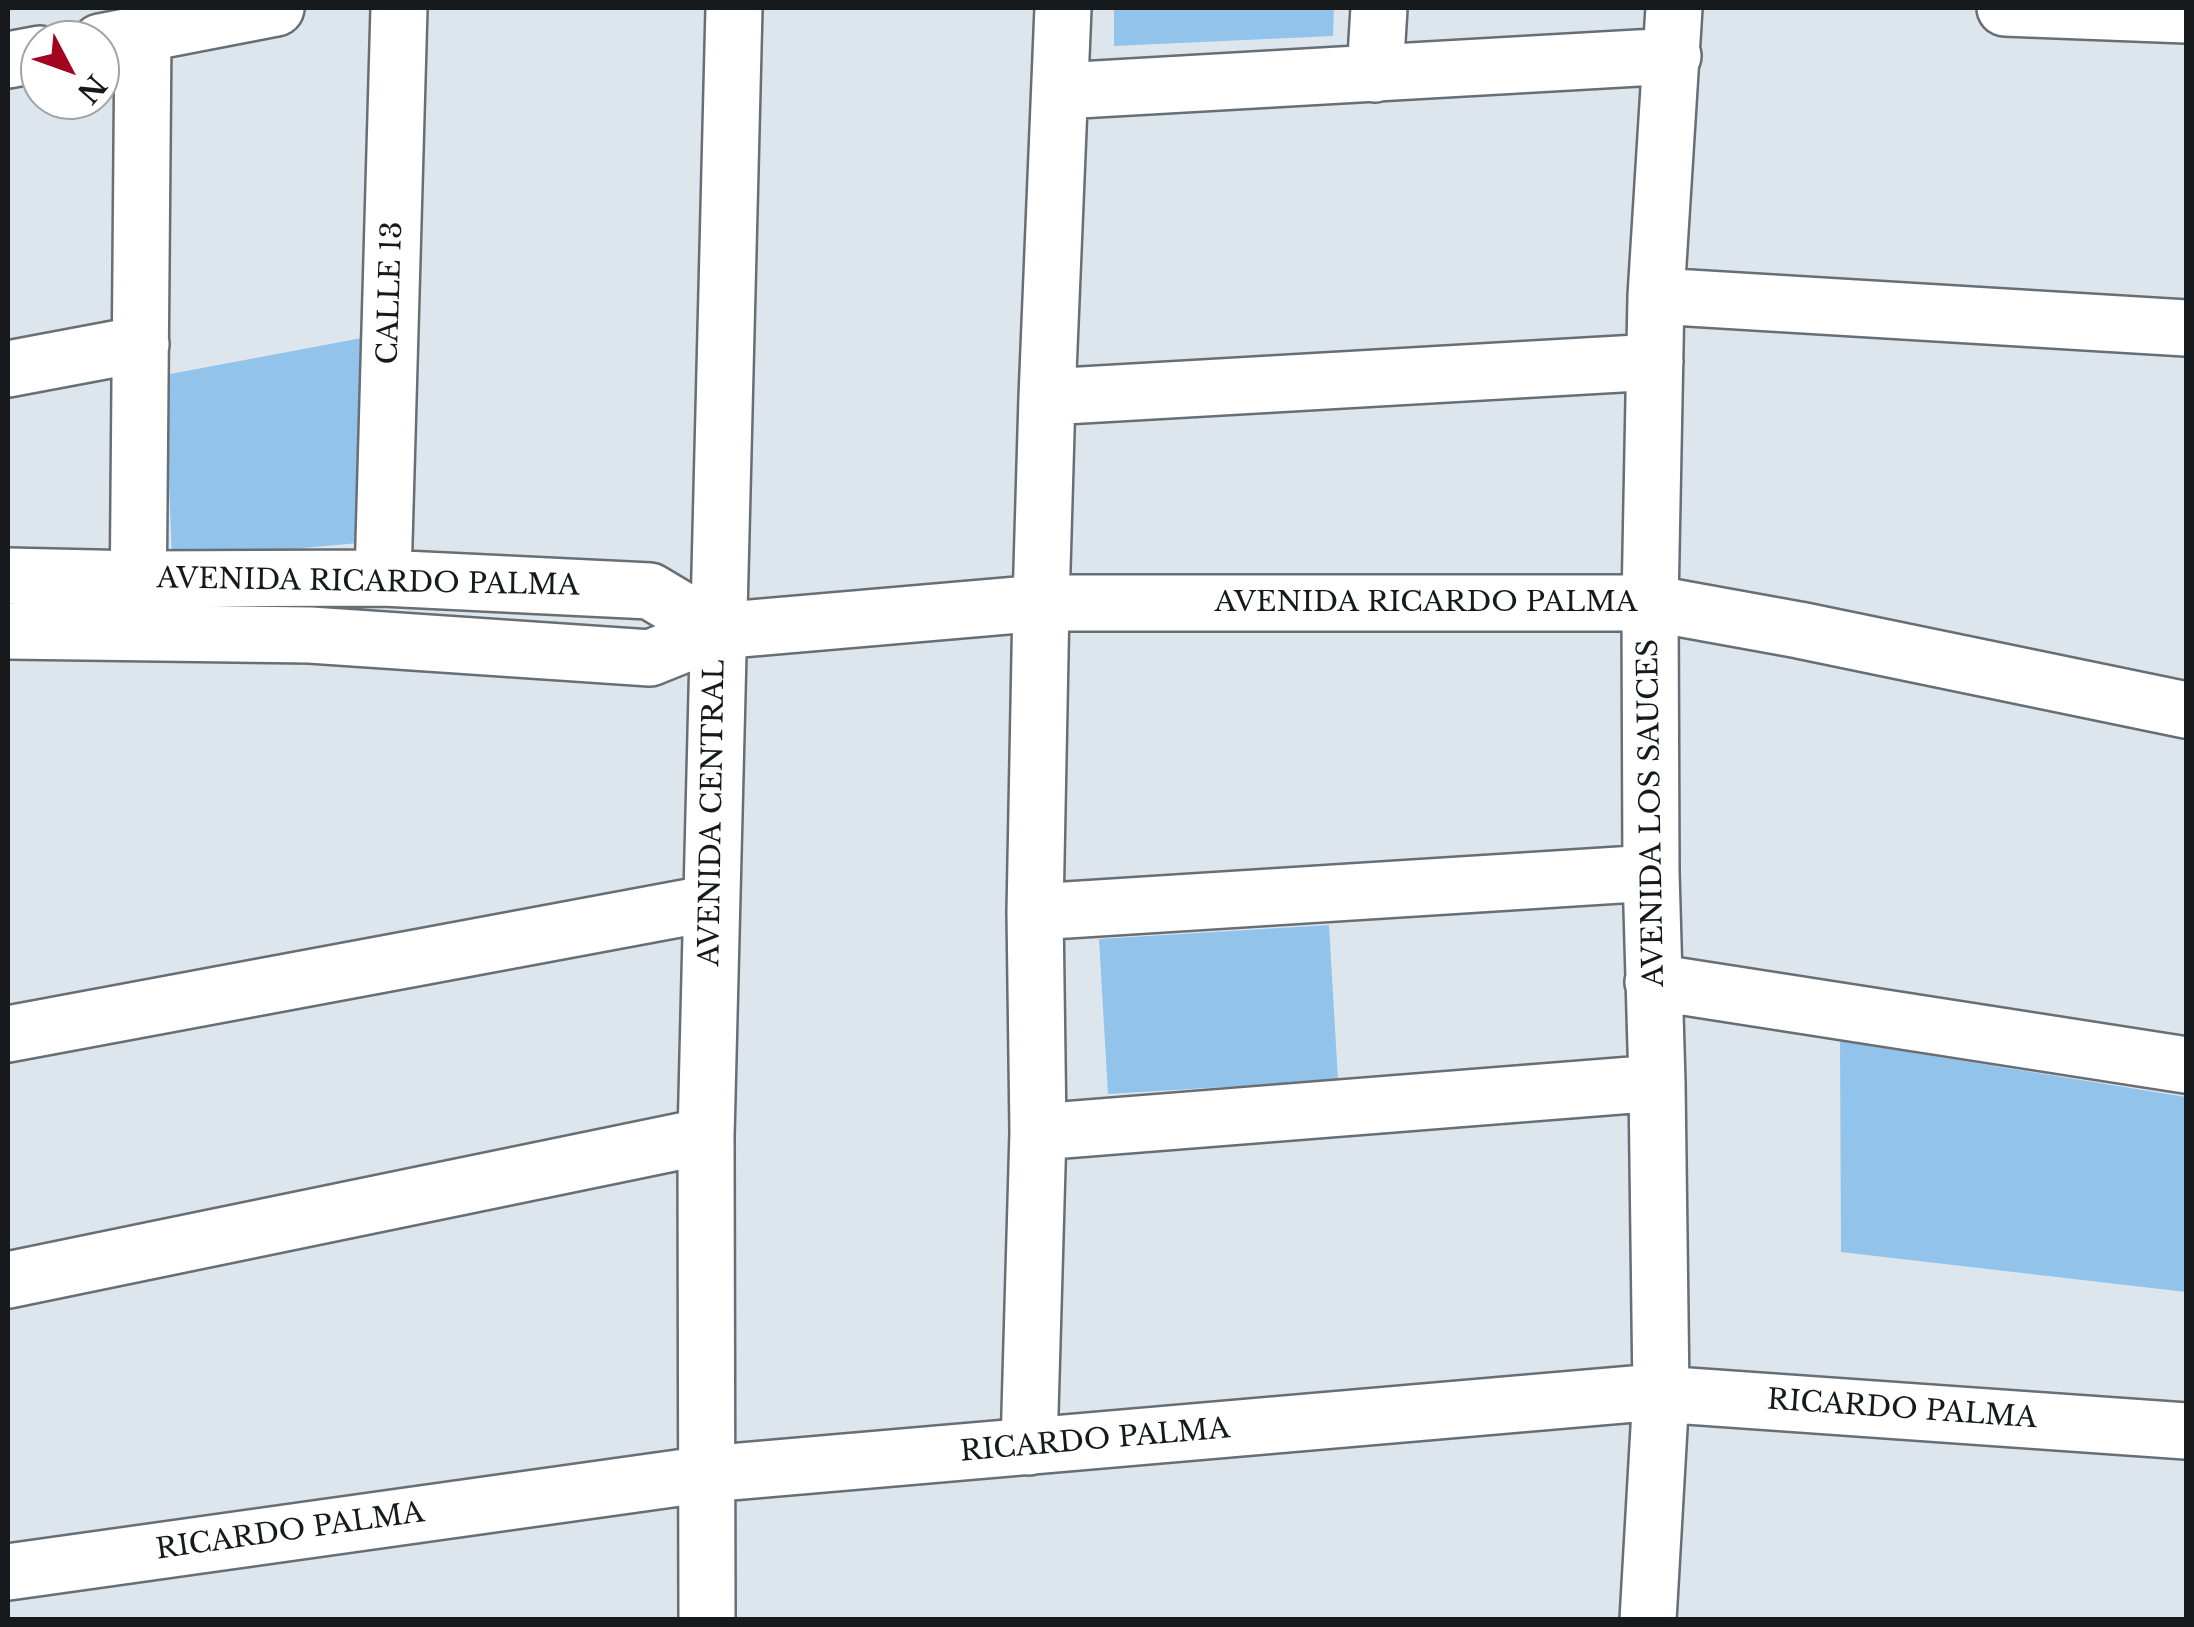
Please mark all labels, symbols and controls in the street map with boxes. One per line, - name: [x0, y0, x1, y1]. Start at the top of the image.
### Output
- north arrow: [20, 20, 120, 120]
- text: N: [70, 67, 113, 110]
- street label: CALLE 13: [372, 221, 410, 365]
- street label: AVENIDA RICARDO PALMA: [156, 563, 580, 603]
- street label: AVENIDA RICARDO PALMA: [1215, 586, 1637, 620]
- street label: AVENIDA LOS SAUCES: [1632, 639, 1672, 987]
- street label: AVENIDA CENTRAL: [694, 659, 732, 967]
- street label: RICARDO PALMA: [1766, 1384, 2038, 1436]
- street label: RICARDO PALMA: [959, 1412, 1231, 1470]
- street label: RICARDO PALMA: [154, 1497, 426, 1567]

